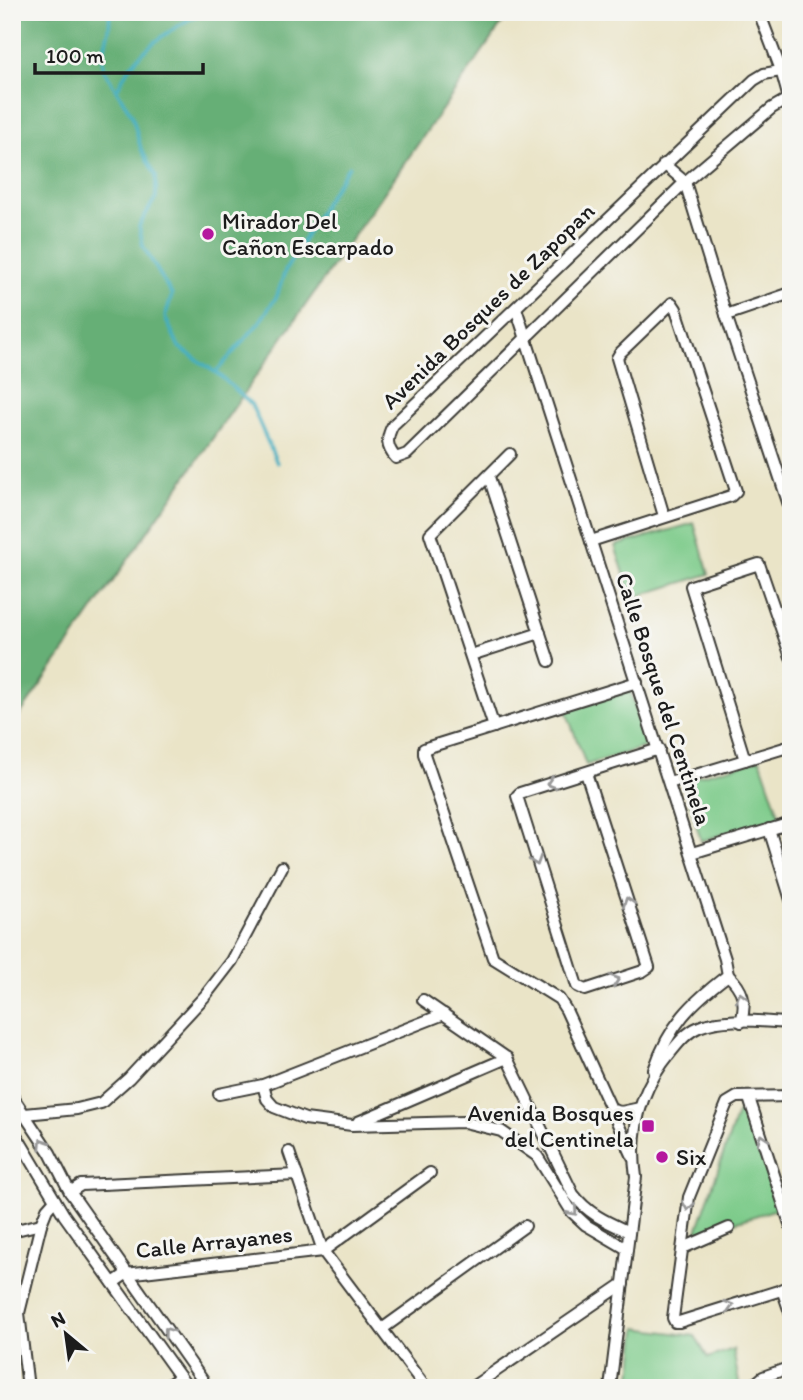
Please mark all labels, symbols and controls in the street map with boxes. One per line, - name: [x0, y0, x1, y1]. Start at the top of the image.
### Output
- scale bar: [35, 32, 203, 76]
- text: 100 m: [46, 43, 104, 68]
- street label: Avenida Bosques de Zapopan: [376, 197, 600, 415]
- place label: Mirador Del Cañon Escarpado: [222, 207, 394, 261]
- marker: Mirador Del Cañon Escarpado: [200, 226, 216, 242]
- street label: Calle Bosque del Centinela: [610, 569, 718, 829]
- one-way arrow: [545, 775, 557, 790]
- one-way arrow: [528, 855, 543, 867]
- one-way arrow: [622, 896, 636, 908]
- one-way arrow: [608, 974, 621, 988]
- one-way arrow: [735, 991, 750, 1003]
- place label: Avenida Bosques del Centinela: [468, 1099, 634, 1153]
- marker: Avenida Bosques del Centinela: [640, 1118, 656, 1134]
- one-way arrow: [756, 1133, 770, 1146]
- one-way arrow: [38, 1137, 51, 1150]
- place label: Six: [676, 1143, 707, 1171]
- marker: Six: [654, 1149, 670, 1165]
- one-way arrow: [681, 1200, 696, 1212]
- one-way arrow: [565, 1203, 577, 1216]
- street label: Calle Arrayanes: [134, 1220, 294, 1264]
- north arrow: [32, 1298, 102, 1368]
- one-way arrow: [722, 1300, 734, 1314]
- text: N: [47, 1306, 69, 1333]
- one-way arrow: [164, 1327, 176, 1340]

